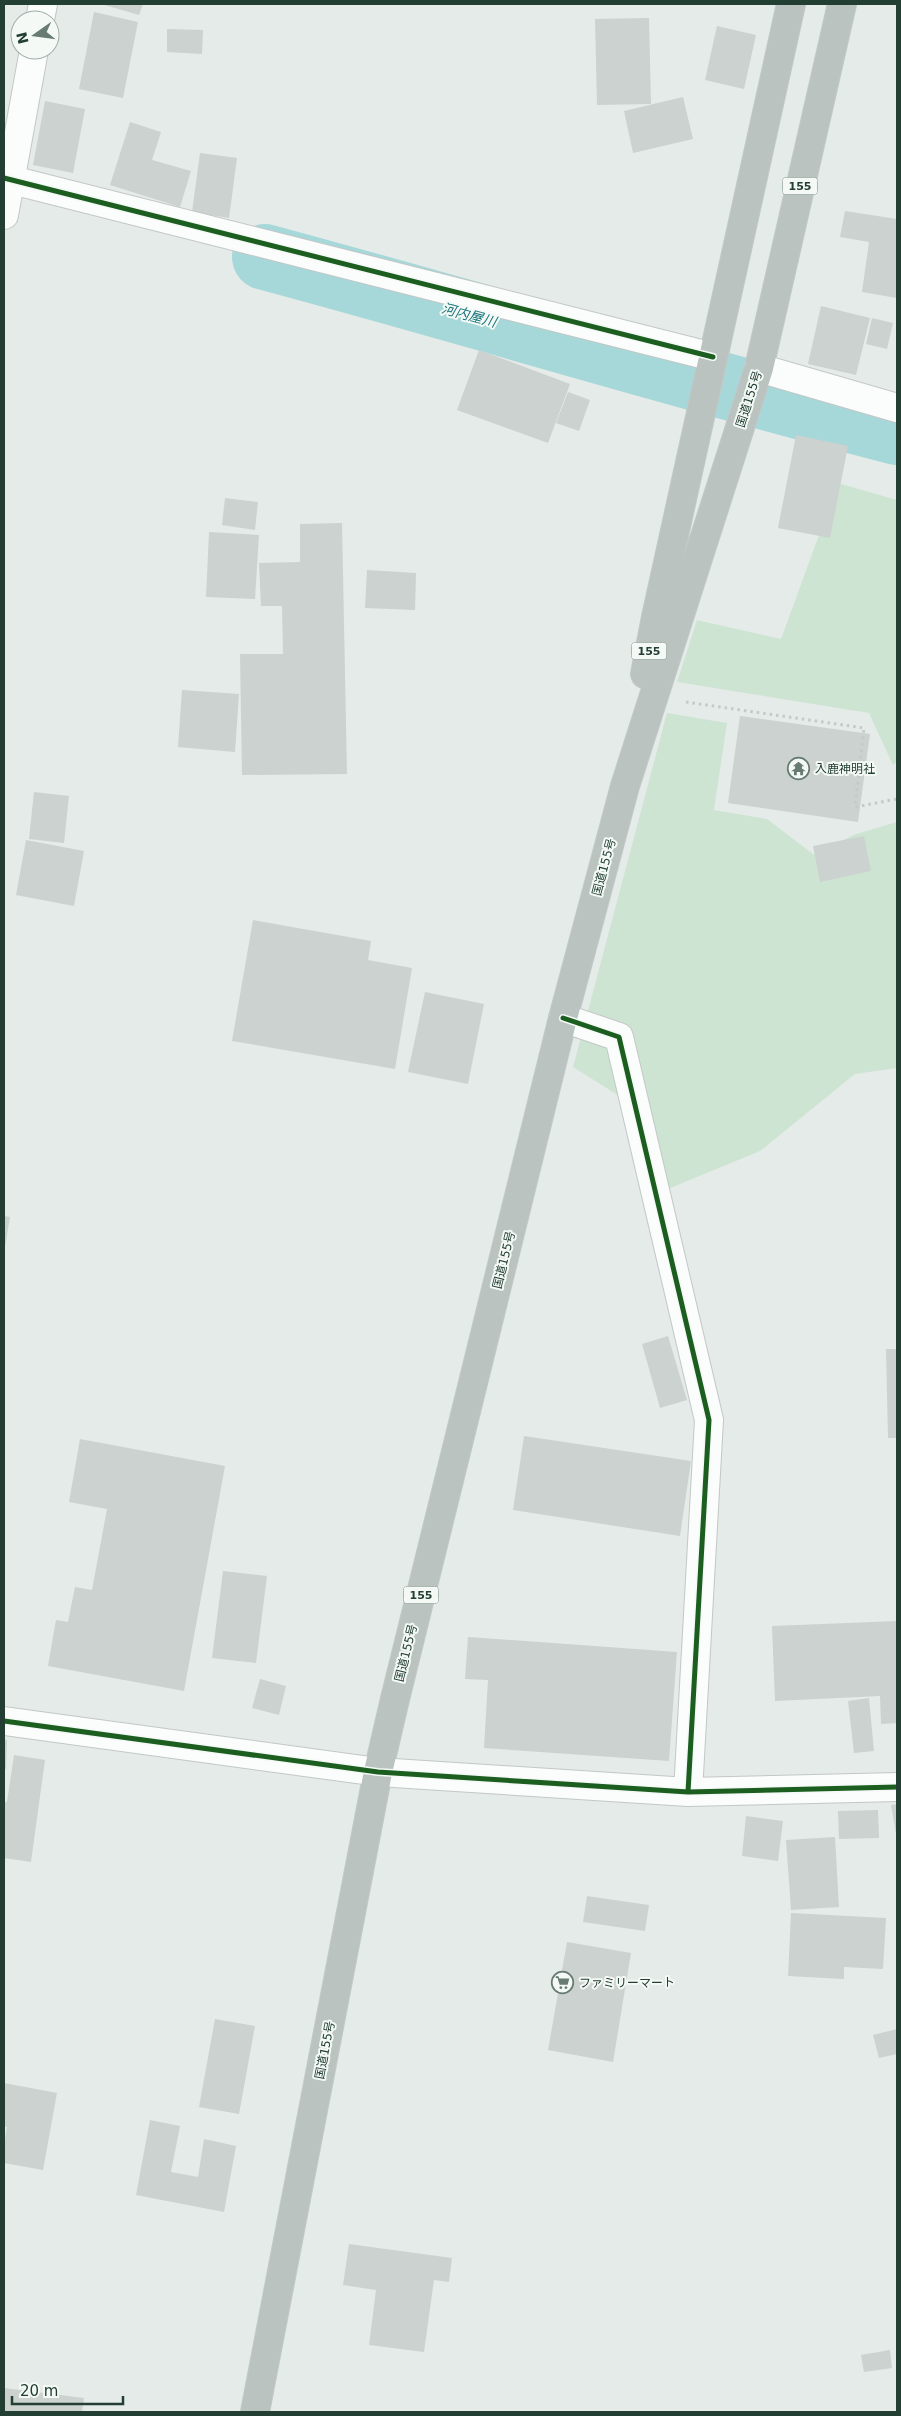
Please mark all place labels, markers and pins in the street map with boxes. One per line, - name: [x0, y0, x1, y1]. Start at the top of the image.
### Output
- temple icon: 入鹿神明社: [787, 757, 811, 781]
- place label: 入鹿神明社: [815, 762, 875, 776]
- supermarket icon: ファミリーマート: [551, 1971, 575, 1995]
- place label: ファミリーマート: [579, 1976, 675, 1990]

